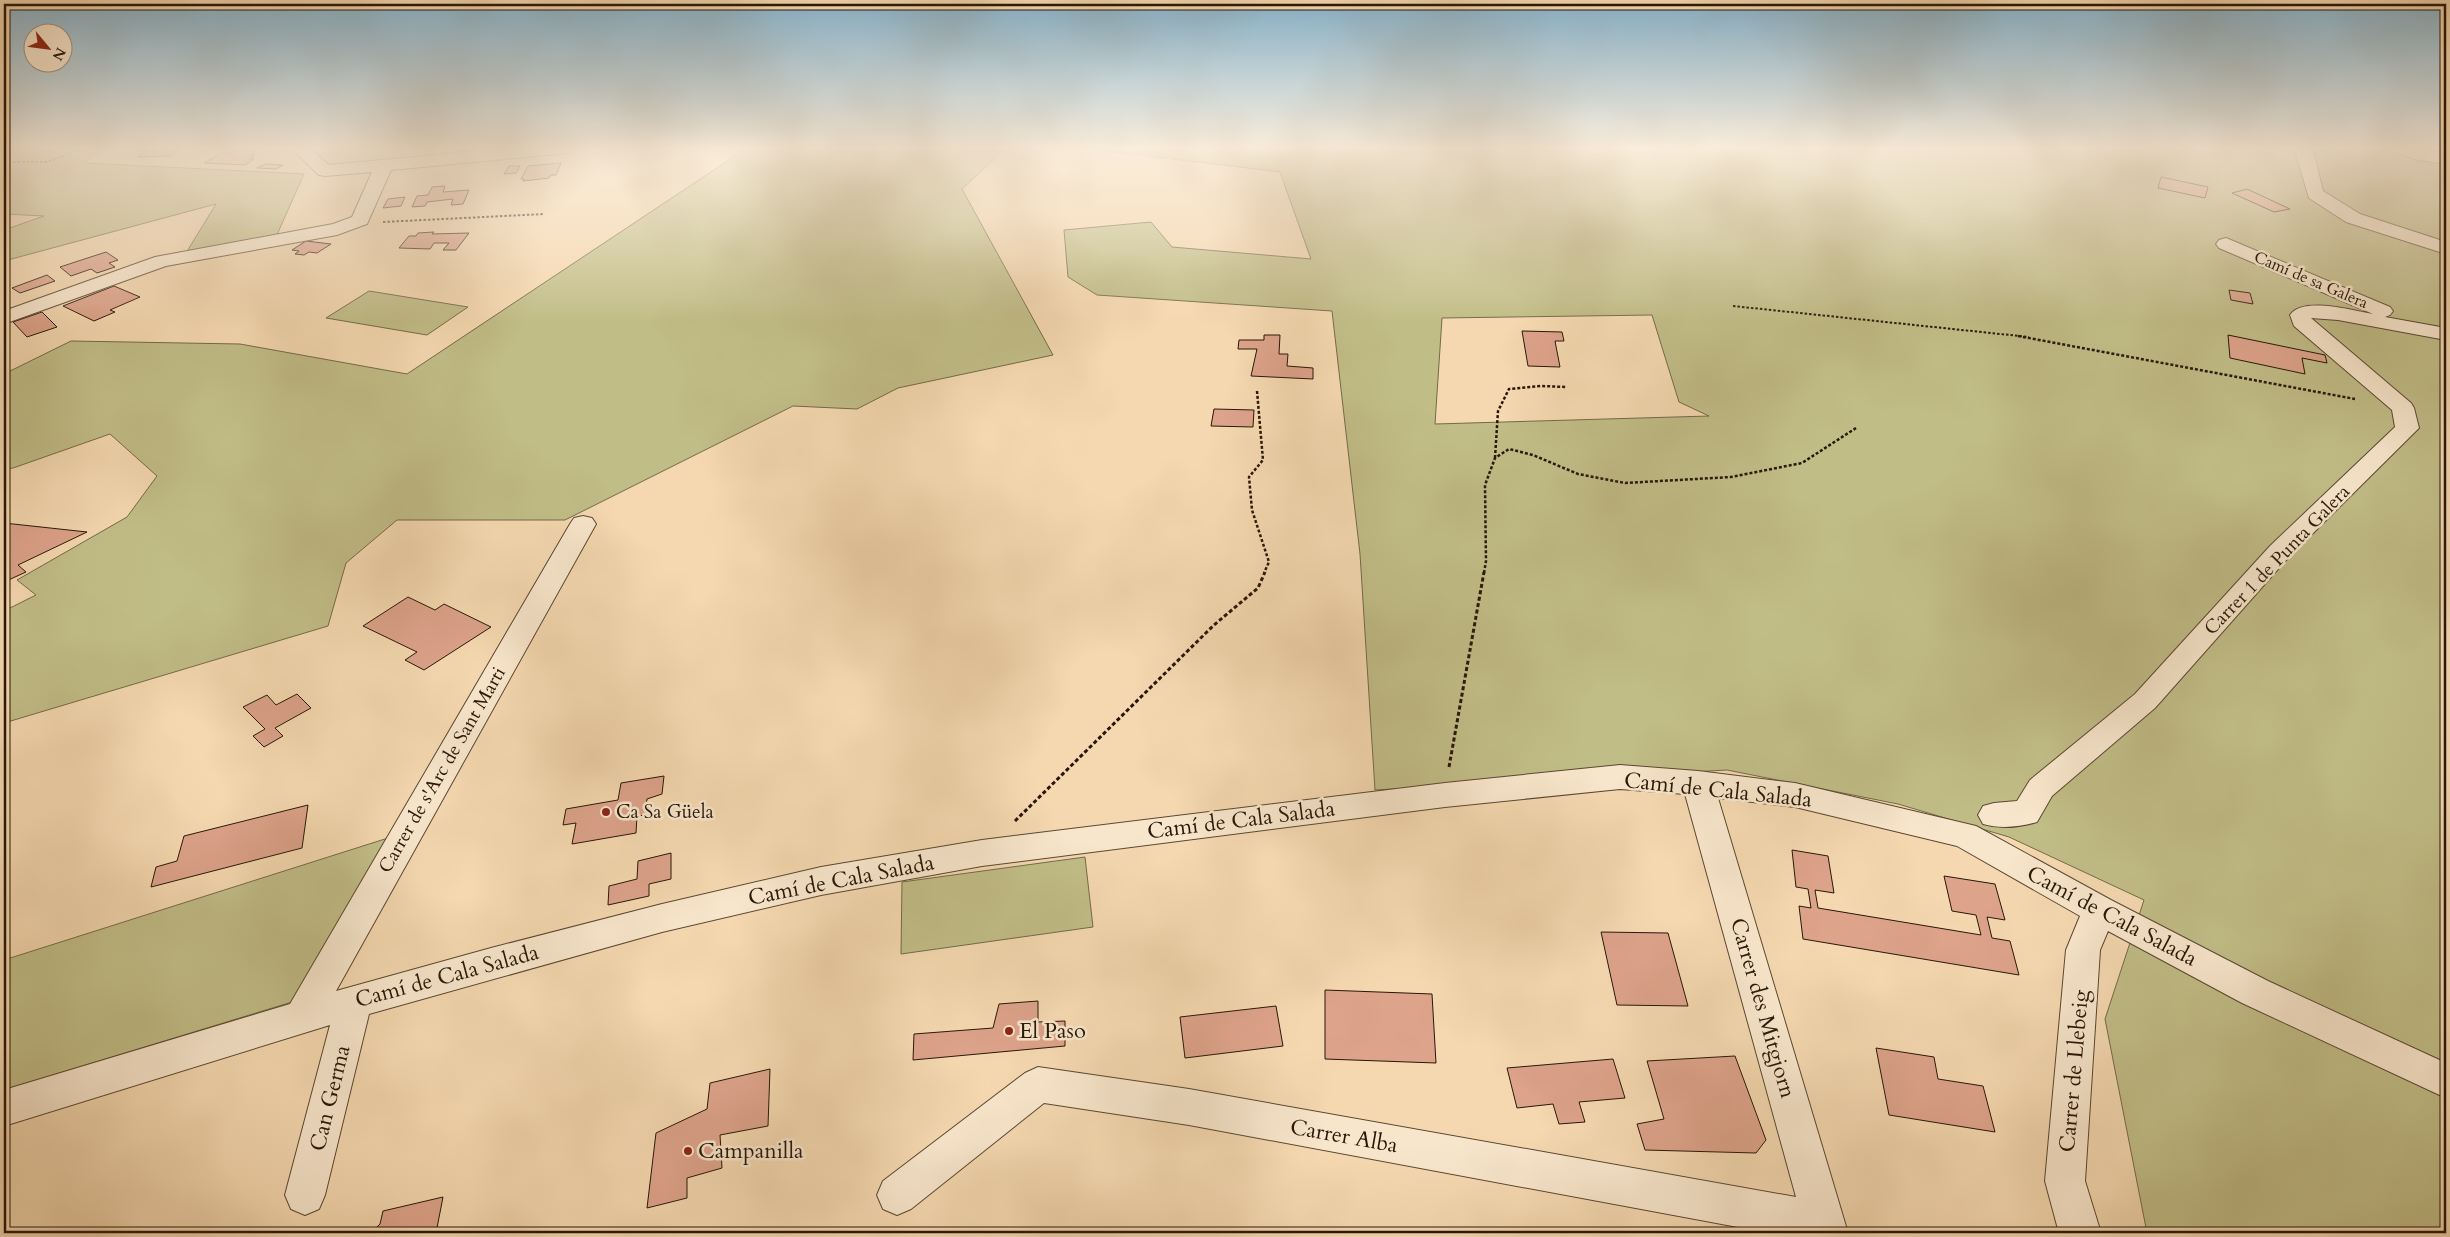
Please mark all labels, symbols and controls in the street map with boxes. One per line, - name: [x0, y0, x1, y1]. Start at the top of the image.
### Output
- north arrow: [22, 22, 72, 72]
- text: N: [48, 44, 70, 64]
- street label: Camí de sa Galera: [2251, 246, 2371, 314]
- street label: Carrer 1 de Punta Galera: [2198, 479, 2356, 641]
- street label: Carrer de s'Arc de Sant Marti: [372, 662, 512, 878]
- street label: Camí de Cala Salada: [1623, 765, 1814, 815]
- street label: Camí de Cala Salada: [1145, 794, 1337, 846]
- place label: Ca Sa Güela: [616, 799, 714, 825]
- marker: Ca Sa Güela: [600, 806, 612, 818]
- street label: Camí de Cala Salada: [745, 847, 937, 913]
- street label: Camí de Cala Salada: [2022, 858, 2203, 974]
- street label: Carrer des Mitgjorn: [1723, 914, 1803, 1102]
- street label: Camí de Cala Salada: [352, 937, 543, 1015]
- street label: Carrer de Llebeig: [2052, 988, 2096, 1154]
- place label: El Paso: [1019, 1016, 1086, 1046]
- marker: El Paso: [1003, 1025, 1015, 1037]
- street label: Can Germa: [302, 1041, 358, 1154]
- street label: Carrer Alba: [1288, 1112, 1401, 1160]
- place label: Campanilla: [698, 1136, 804, 1166]
- marker: Campanilla: [682, 1145, 694, 1157]

